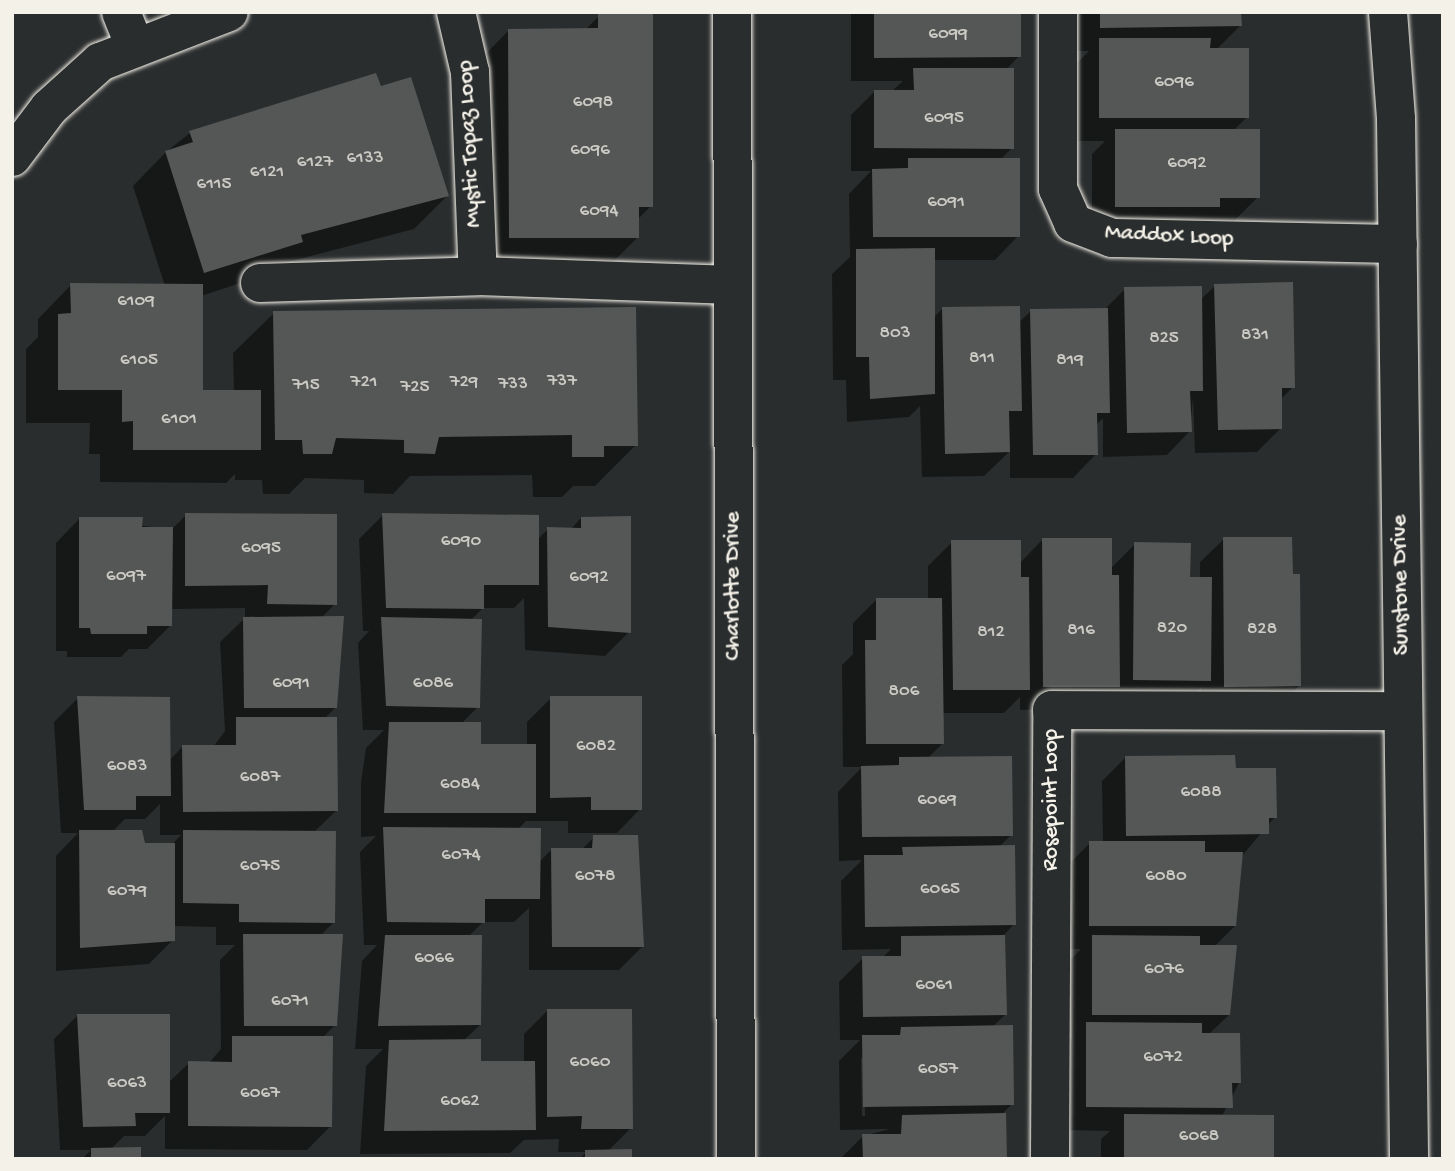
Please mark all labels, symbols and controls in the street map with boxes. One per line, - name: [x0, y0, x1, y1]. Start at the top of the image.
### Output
- house number: 6099: [928, 24, 968, 46]
- street label: Mystic Topaz Loop: [453, 60, 489, 228]
- house number: 6096: [1154, 72, 1194, 94]
- house number: 6098: [573, 92, 613, 114]
- house number: 6095: [924, 108, 964, 130]
- house number: 6096: [570, 140, 610, 162]
- house number: 6133: [346, 148, 384, 170]
- house number: 6127: [297, 152, 333, 174]
- house number: 6092: [1167, 153, 1207, 175]
- house number: 6121: [250, 162, 284, 184]
- house number: 6115: [197, 174, 231, 196]
- house number: 6091: [927, 192, 965, 214]
- house number: 6094: [580, 201, 618, 223]
- street label: Maddox Loop: [1104, 220, 1234, 254]
- house number: 6109: [117, 291, 155, 313]
- house number: 803: [879, 323, 911, 345]
- house number: 831: [1241, 325, 1269, 347]
- house number: 825: [1149, 328, 1179, 350]
- house number: 811: [969, 348, 995, 370]
- house number: 6105: [120, 350, 158, 372]
- house number: 819: [1056, 350, 1084, 372]
- house number: 737: [547, 371, 577, 393]
- house number: 721: [351, 372, 377, 394]
- house number: 729: [450, 372, 478, 394]
- house number: 733: [498, 374, 528, 396]
- house number: 715: [292, 375, 320, 397]
- house number: 725: [400, 377, 430, 399]
- house number: 6101: [161, 409, 197, 431]
- street label: Charlotte Drive: [720, 512, 748, 660]
- street label: Sunstone Drive: [1387, 514, 1417, 656]
- house number: 6090: [441, 531, 481, 553]
- house number: 6095: [241, 538, 281, 560]
- house number: 6097: [106, 566, 146, 588]
- house number: 6092: [569, 567, 609, 589]
- house number: 820: [1157, 618, 1187, 640]
- house number: 828: [1247, 619, 1277, 641]
- house number: 816: [1067, 620, 1095, 642]
- house number: 812: [977, 622, 1005, 644]
- house number: 6091: [272, 673, 310, 695]
- house number: 6086: [413, 673, 453, 695]
- house number: 806: [889, 681, 919, 703]
- street label: Rosepoint Loop: [1038, 729, 1066, 871]
- house number: 6082: [576, 736, 616, 758]
- house number: 6083: [107, 756, 147, 778]
- house number: 6087: [240, 767, 280, 789]
- house number: 6084: [440, 774, 480, 796]
- house number: 6088: [1180, 782, 1222, 804]
- house number: 6069: [917, 790, 957, 812]
- house number: 6074: [441, 845, 481, 867]
- house number: 6075: [240, 856, 280, 878]
- house number: 6078: [575, 866, 615, 888]
- house number: 6080: [1145, 866, 1187, 888]
- house number: 6065: [920, 879, 960, 901]
- house number: 6079: [107, 881, 147, 903]
- house number: 6066: [414, 948, 454, 970]
- house number: 6076: [1144, 959, 1184, 981]
- house number: 6061: [915, 975, 953, 997]
- house number: 6071: [271, 991, 309, 1013]
- house number: 6072: [1143, 1047, 1183, 1069]
- house number: 6060: [570, 1052, 610, 1074]
- house number: 6057: [918, 1059, 958, 1081]
- house number: 6063: [107, 1073, 147, 1095]
- house number: 6067: [240, 1083, 280, 1105]
- house number: 6062: [440, 1091, 480, 1113]
- house number: 6068: [1179, 1126, 1219, 1148]

